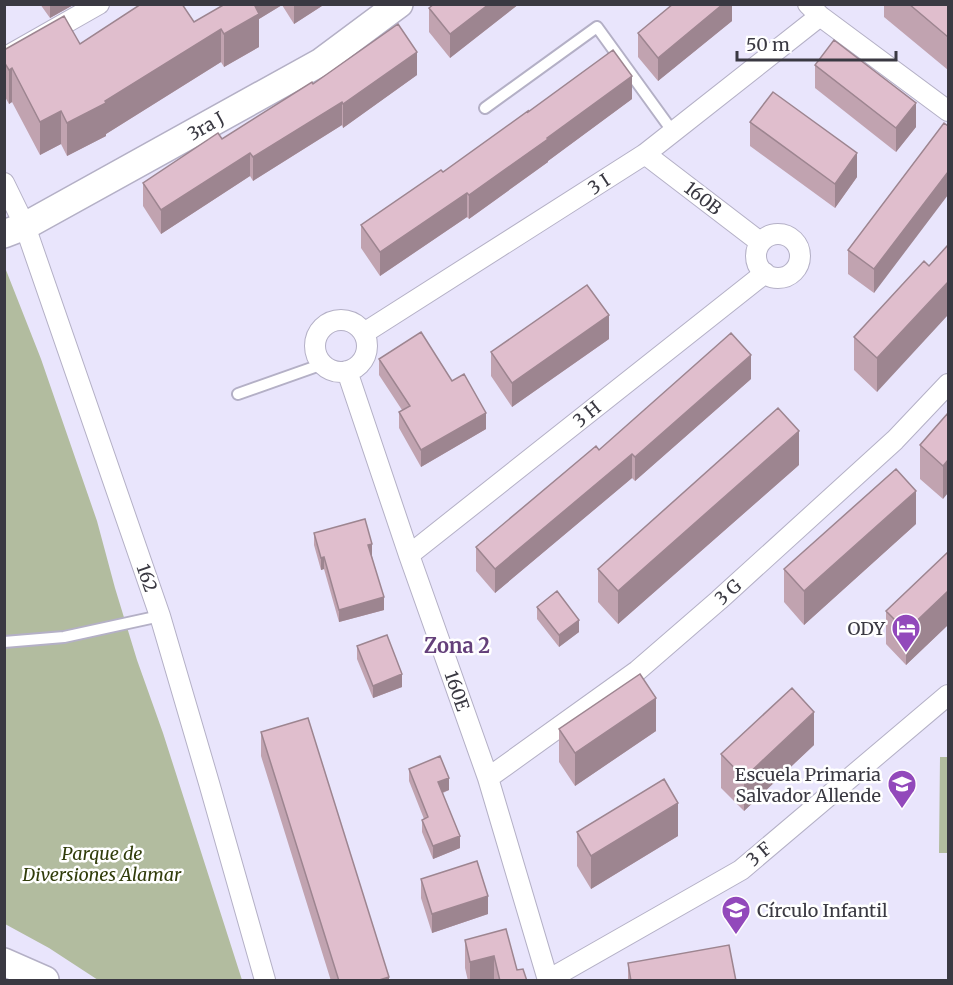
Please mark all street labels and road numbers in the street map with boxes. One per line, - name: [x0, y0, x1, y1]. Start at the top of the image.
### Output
- street label: 3ra J: [184, 106, 229, 145]
- street label: 3 I: [584, 169, 614, 199]
- street label: 160B: [680, 176, 726, 220]
- street label: 3 H: [568, 396, 606, 432]
- street label: 162: [132, 561, 162, 595]
- street label: 3 G: [710, 574, 746, 610]
- street label: 160E: [439, 668, 475, 715]
- street label: 3 F: [742, 837, 776, 871]

